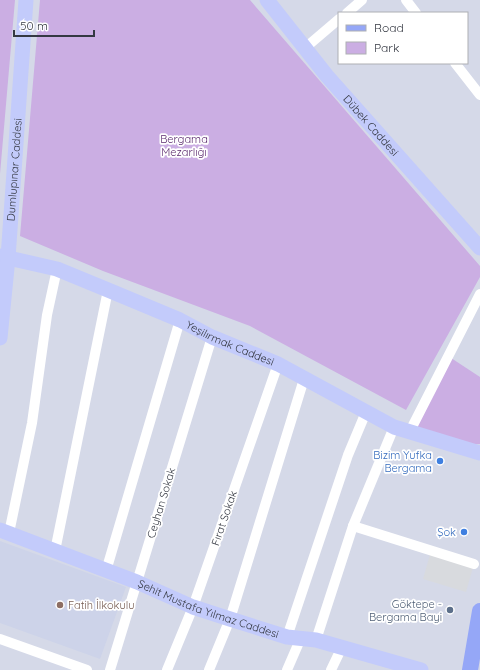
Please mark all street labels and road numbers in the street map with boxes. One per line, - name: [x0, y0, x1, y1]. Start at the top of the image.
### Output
- street label: Dübek Caddesi: [340, 92, 402, 159]
- street label: Dumlupınar Caddesi: [4, 118, 25, 222]
- street label: Yeşilırmak Caddesi: [184, 317, 276, 369]
- street label: Ceyhan Sokak: [144, 466, 178, 540]
- street label: Fırat Sokak: [208, 489, 240, 547]
- street label: Şehit Mustafa Yılmaz Caddesi: [136, 576, 281, 641]

